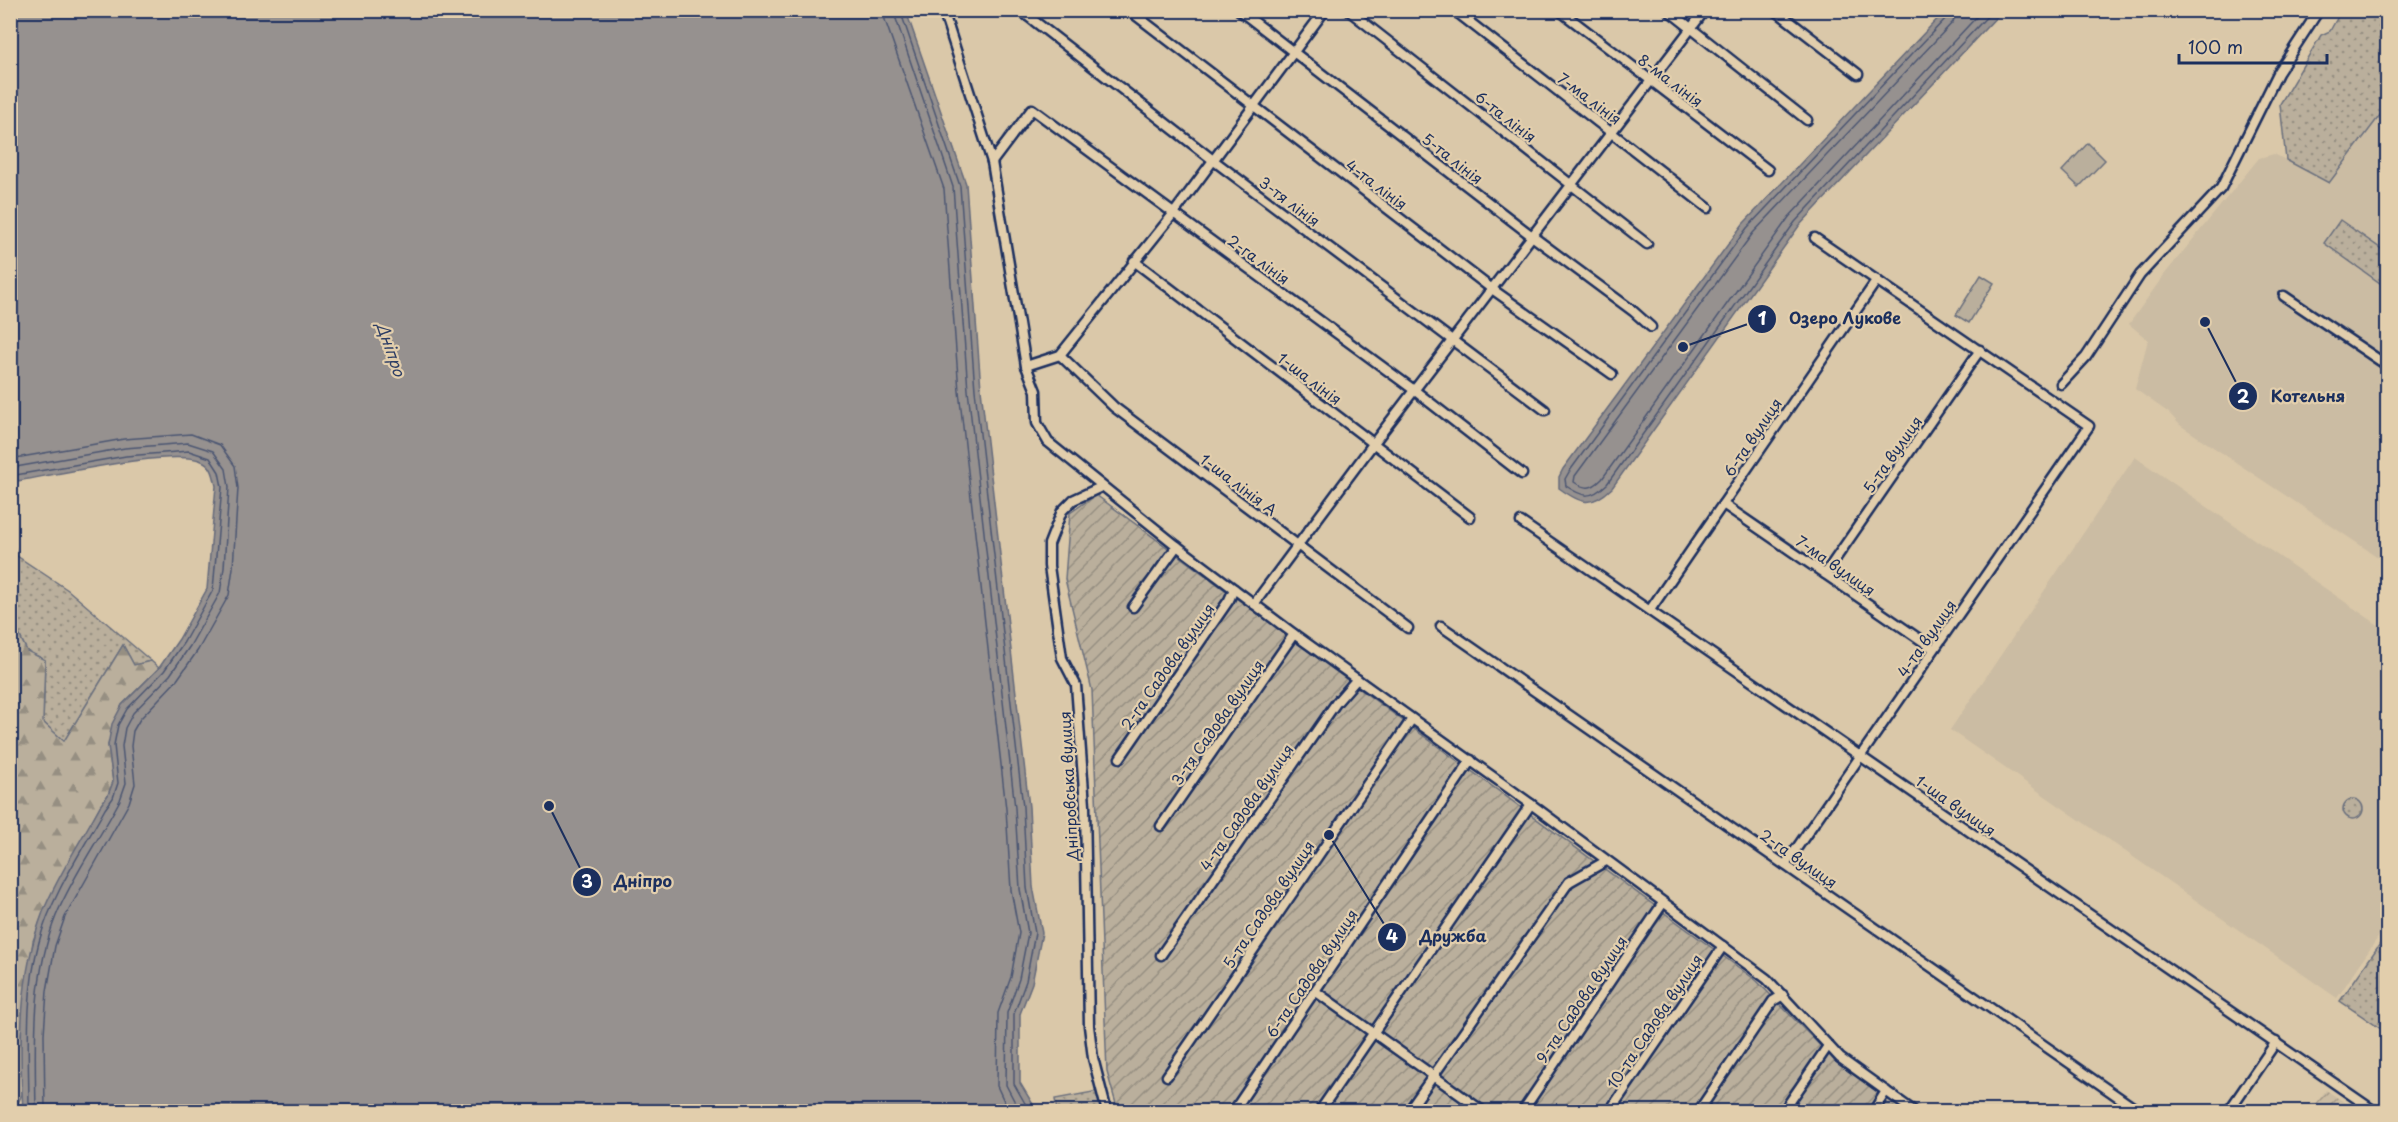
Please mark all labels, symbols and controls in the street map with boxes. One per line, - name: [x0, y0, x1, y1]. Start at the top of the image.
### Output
- scale bar: [2179, 27, 2328, 65]
- text: 100 m: [2188, 33, 2243, 60]
- street label: 8-ма лінія: [1634, 48, 1708, 112]
- street label: 7-ма лінія: [1553, 66, 1627, 130]
- street label: 6-та лінія: [1470, 85, 1542, 147]
- street label: 5-та лінія: [1418, 127, 1488, 189]
- street label: 4-та лінія: [1341, 153, 1413, 215]
- street label: 3-тя лінія: [1255, 170, 1325, 232]
- street label: 2-га лінія: [1223, 229, 1295, 289]
- callout: Озеро Лукове: [1747, 302, 1913, 336]
- text: 1: [1758, 304, 1767, 331]
- text: Озеро Лукове: [1789, 305, 1901, 329]
- water label: Дніпро: [371, 317, 413, 380]
- street label: 1-ша лінія: [1273, 346, 1347, 410]
- callout: Котельня: [2228, 379, 2357, 413]
- text: 2: [2237, 382, 2250, 409]
- text: Котельня: [2271, 383, 2345, 407]
- street label: 6-та вулиця: [1717, 393, 1787, 481]
- street label: 5-та вулиця: [1857, 411, 1927, 497]
- street label: 1-ша лінія А: [1196, 447, 1282, 521]
- street label: 7-ма вулиця: [1792, 529, 1880, 601]
- street label: 4-та вулиця: [1891, 595, 1961, 681]
- street label: 2-га Садова вулиця: [1115, 598, 1219, 734]
- street label: 3-тя Садова вулиця: [1165, 654, 1269, 790]
- street label: Дніпровська вулиця: [1053, 711, 1083, 862]
- street label: 4-та Садова вулиця: [1193, 739, 1299, 875]
- street label: 1-ша вулиця: [1911, 769, 2001, 841]
- street label: 2-га вулиця: [1756, 823, 1842, 893]
- street label: 5-та Садова вулиця: [1217, 835, 1319, 973]
- callout: Дніпро: [572, 865, 684, 899]
- text: 3: [581, 867, 593, 894]
- text: Дніпро: [613, 868, 673, 892]
- street label: 6-та Садова вулиця: [1259, 904, 1363, 1042]
- callout: Дружба: [1377, 920, 1498, 954]
- text: 4: [1386, 922, 1398, 949]
- text: Дружба: [1418, 923, 1487, 947]
- street label: 9-та Садова вулиця: [1530, 931, 1632, 1067]
- street label: 10-та Садова вулиця: [1600, 949, 1708, 1093]

